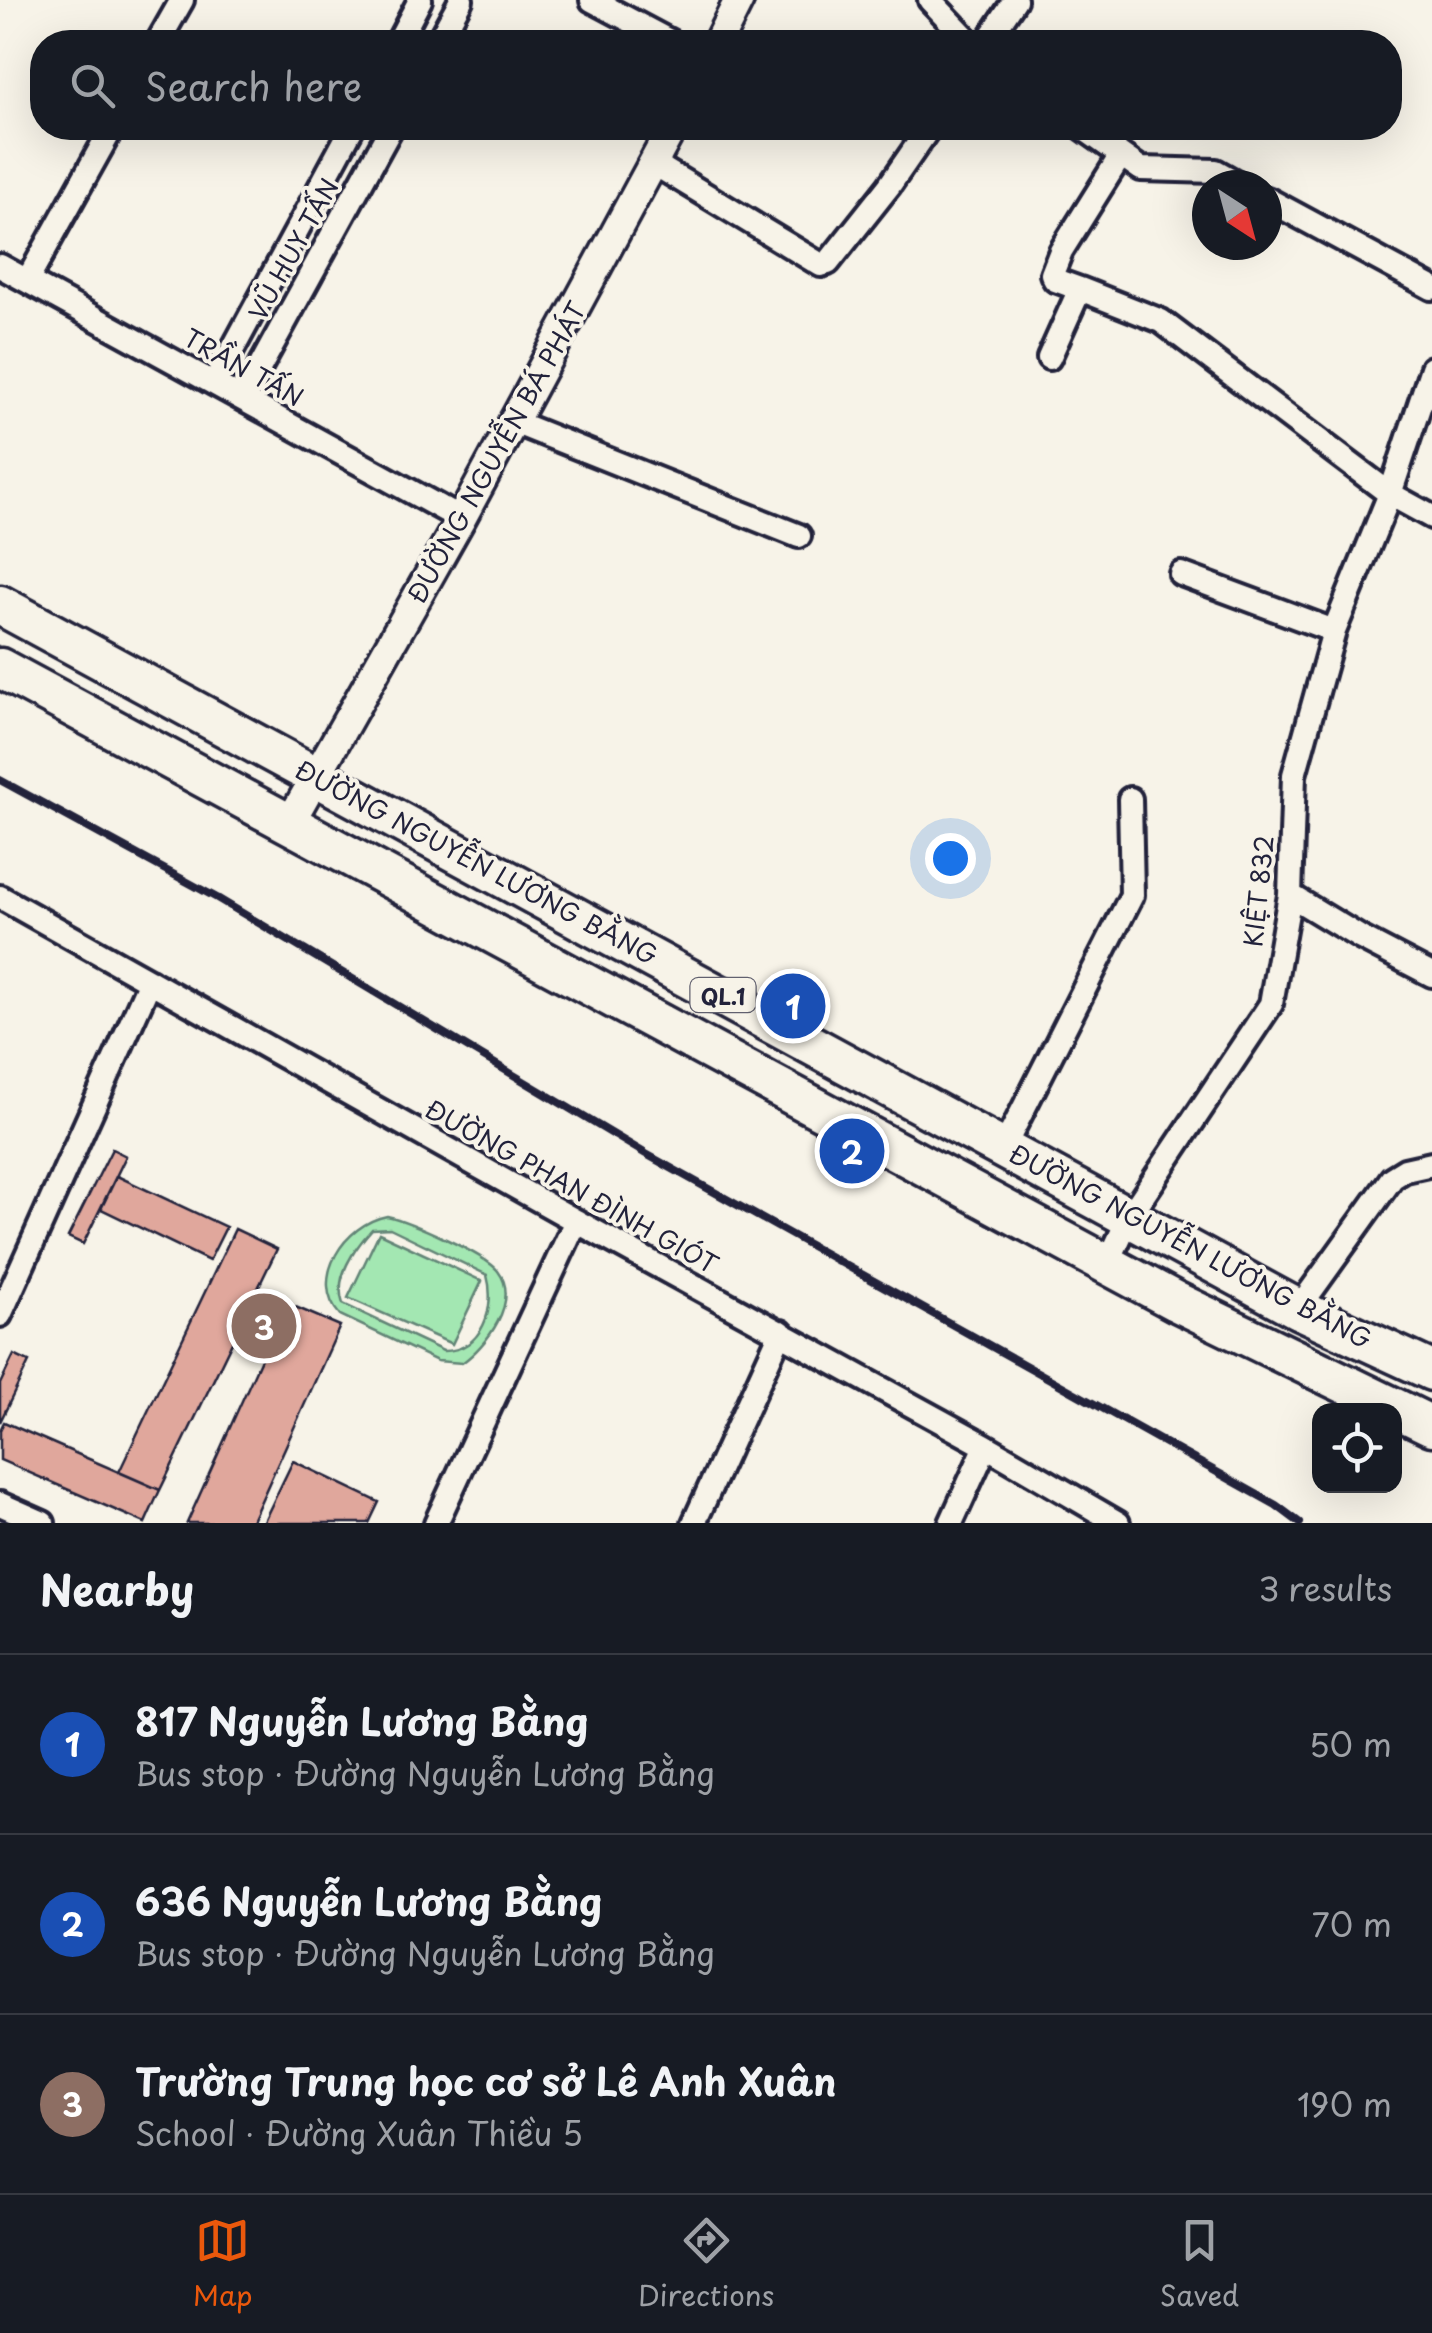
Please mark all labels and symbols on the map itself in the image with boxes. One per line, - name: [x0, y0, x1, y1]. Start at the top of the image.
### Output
- north arrow: [1192, 170, 1282, 260]
- street label: VŨ HUY TẤN: [238, 171, 348, 327]
- street label: ĐƯỜNG NGUYỄN BÁ PHÁT: [395, 293, 595, 610]
- street label: TRẦN TẤN: [177, 318, 311, 416]
- street label: ĐƯỜNG NGUYỄN LƯƠNG BẰNG: [289, 748, 666, 974]
- your location: [925, 833, 976, 884]
- street label: KIỆT 832: [1233, 833, 1283, 949]
- pin: 1: [760, 968, 826, 1044]
- road number: QL.1: [690, 978, 756, 1012]
- street label: ĐƯỜNG PHAN ĐÌNH GIÓT: [419, 1089, 725, 1283]
- pin: 2: [820, 1114, 884, 1188]
- street label: ĐƯỜNG NGUYỄN LƯƠNG BẰNG: [1003, 1132, 1380, 1358]
- pin: 3: [232, 1288, 296, 1364]

